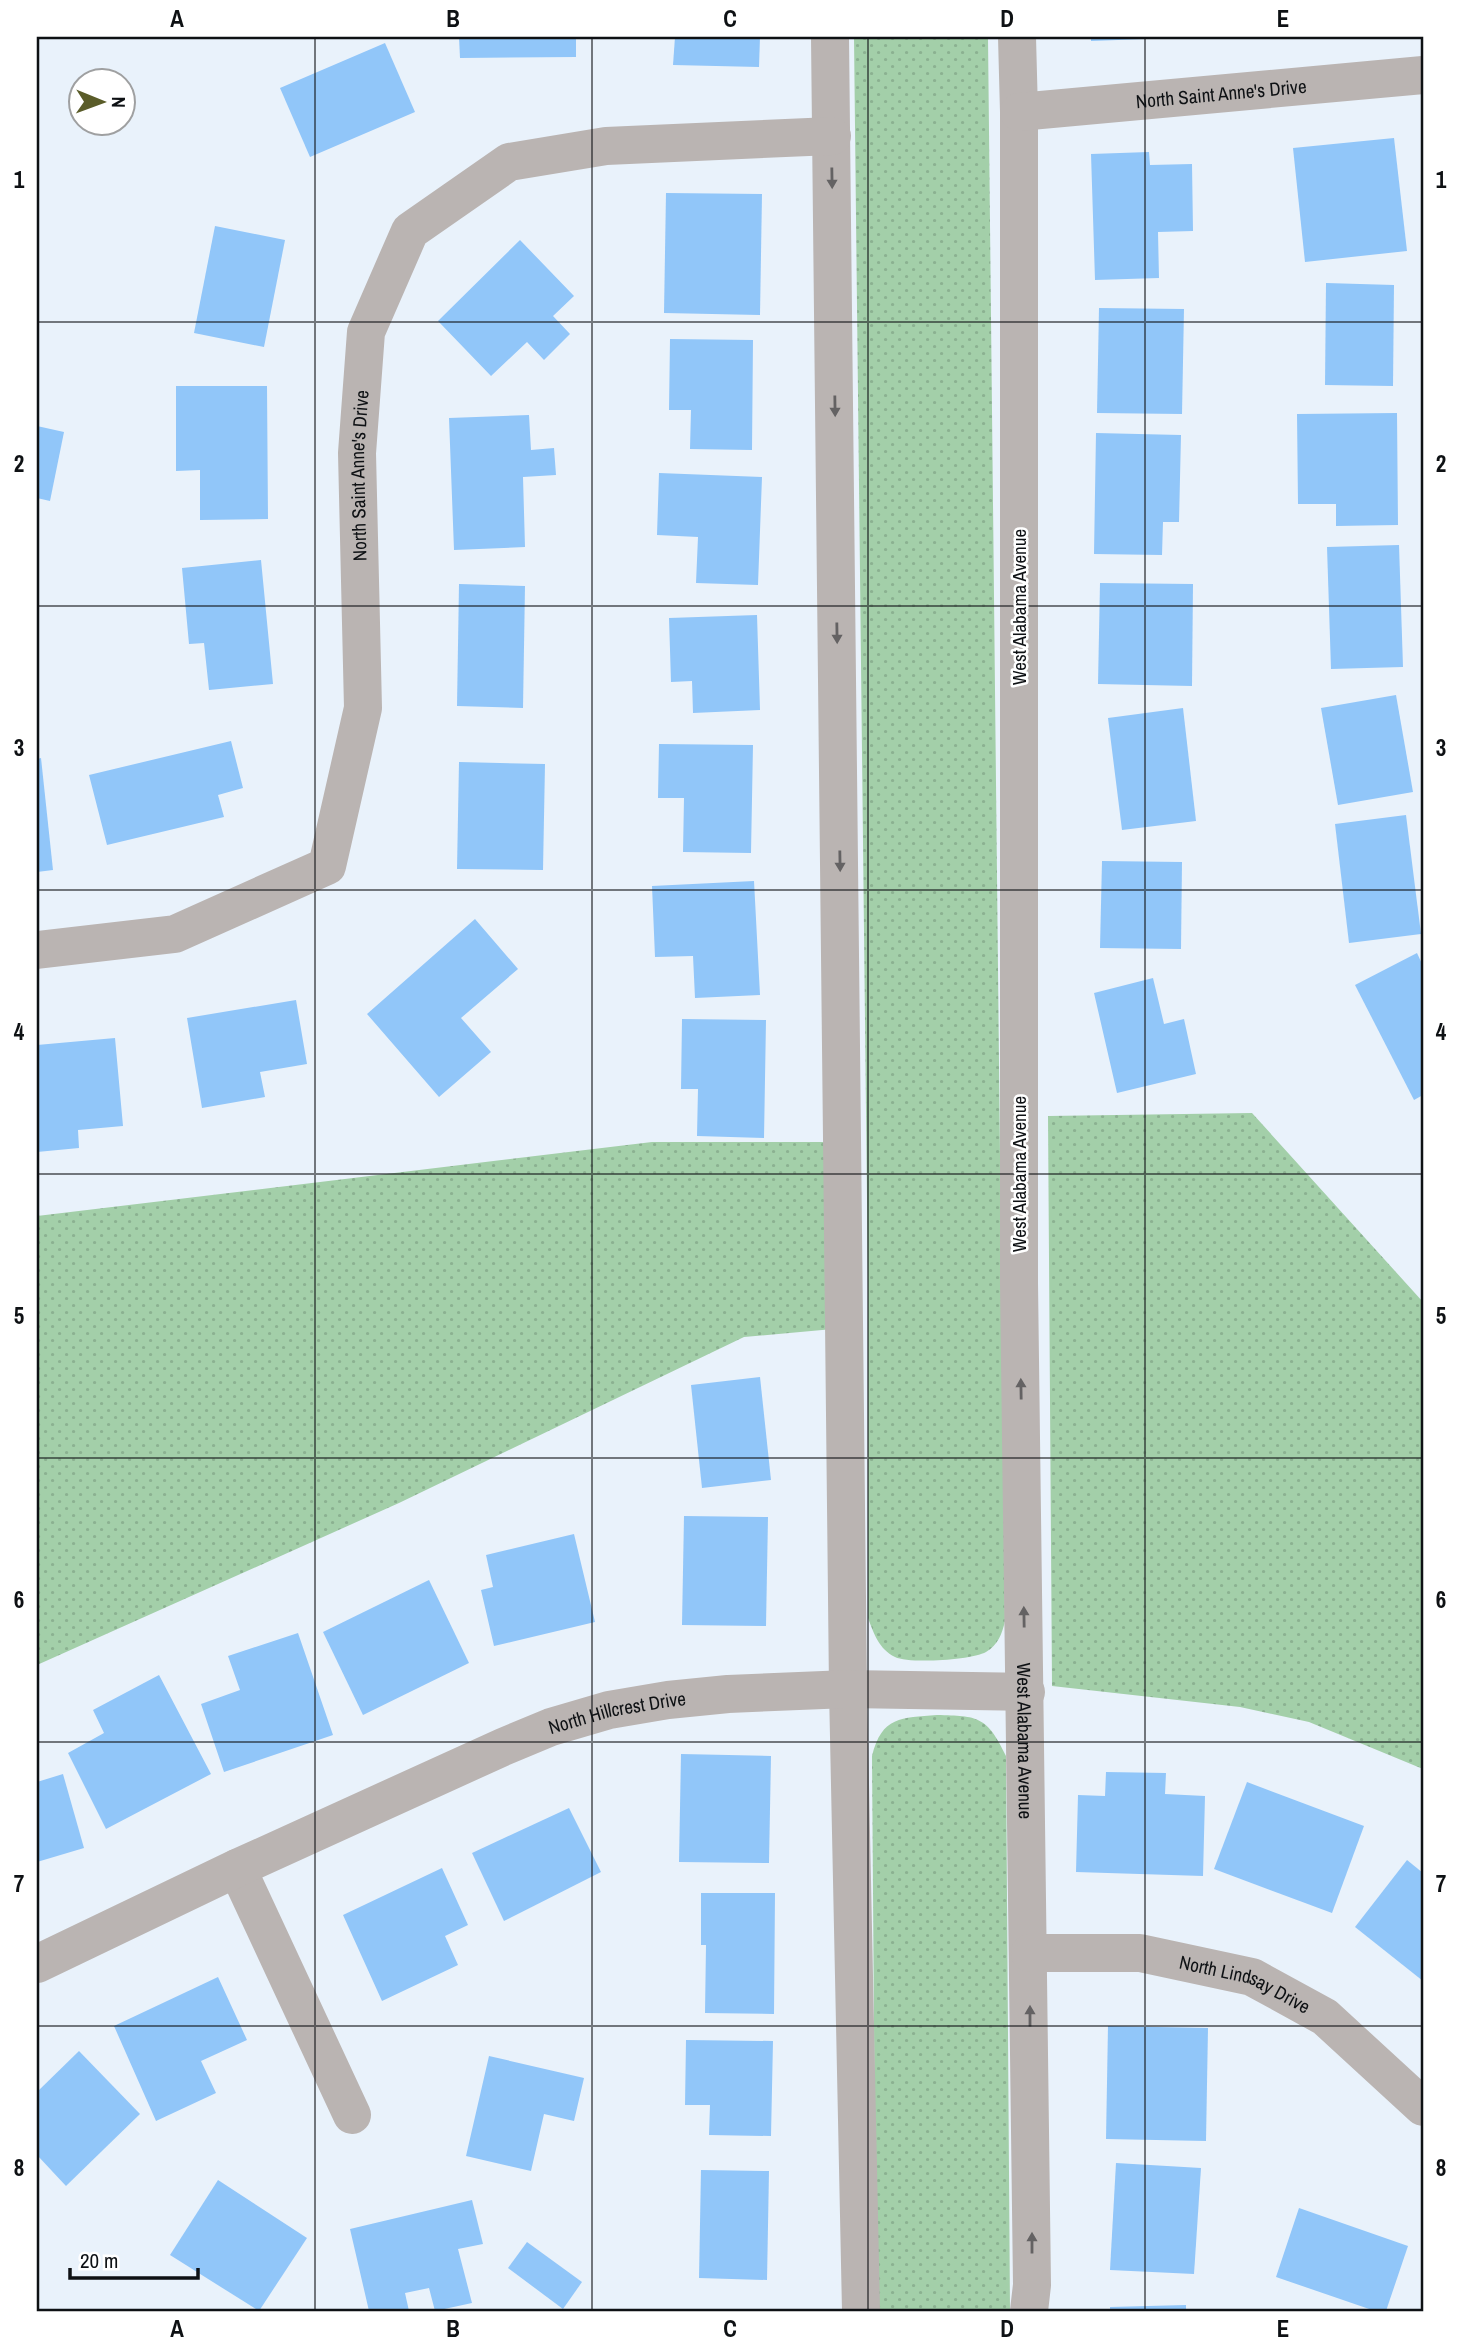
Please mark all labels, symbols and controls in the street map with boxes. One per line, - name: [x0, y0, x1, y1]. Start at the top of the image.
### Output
- text: A: [170, 3, 184, 34]
- text: B: [446, 3, 460, 34]
- text: C: [723, 3, 737, 34]
- text: D: [1000, 3, 1014, 34]
- text: E: [1277, 3, 1289, 34]
- north arrow: [66, 66, 136, 136]
- street label: North Saint Anne's Drive: [1135, 73, 1308, 114]
- text: N: [106, 96, 132, 108]
- text: 1: [14, 164, 25, 195]
- text: 1: [1436, 164, 1447, 195]
- one-way arrow: [827, 168, 838, 190]
- street label: North Saint Anne's Drive: [344, 389, 375, 561]
- one-way arrow: [829, 395, 841, 417]
- text: 2: [14, 448, 24, 479]
- text: 2: [1436, 448, 1446, 479]
- street label: West Alabama Avenue: [1006, 529, 1032, 685]
- one-way arrow: [831, 623, 843, 645]
- text: 3: [14, 732, 24, 763]
- text: 3: [1436, 732, 1446, 763]
- one-way arrow: [834, 850, 846, 872]
- text: 4: [14, 1016, 25, 1047]
- text: 4: [1436, 1016, 1447, 1047]
- street label: West Alabama Avenue: [1006, 1096, 1032, 1252]
- text: 5: [14, 1300, 24, 1331]
- text: 5: [1436, 1300, 1446, 1331]
- one-way arrow: [1015, 1378, 1027, 1400]
- text: 6: [14, 1584, 24, 1615]
- text: 6: [1436, 1584, 1446, 1615]
- one-way arrow: [1019, 1605, 1030, 1627]
- street label: West Alabama Avenue: [1011, 1663, 1039, 1819]
- street label: North Hillcrest Drive: [545, 1685, 687, 1740]
- text: 7: [14, 1868, 24, 1899]
- text: 7: [1436, 1868, 1446, 1899]
- street label: North Lindsay Drive: [1177, 1949, 1315, 2020]
- one-way arrow: [1024, 2004, 1036, 2026]
- text: 8: [14, 2152, 24, 2183]
- text: 8: [1436, 2152, 1446, 2183]
- one-way arrow: [1026, 2232, 1038, 2254]
- scale bar: [70, 2236, 198, 2280]
- text: 20 m: [80, 2246, 118, 2275]
- text: A: [170, 2313, 184, 2344]
- text: B: [446, 2313, 460, 2344]
- text: C: [723, 2313, 737, 2344]
- text: D: [1000, 2313, 1014, 2344]
- text: E: [1277, 2313, 1289, 2344]

